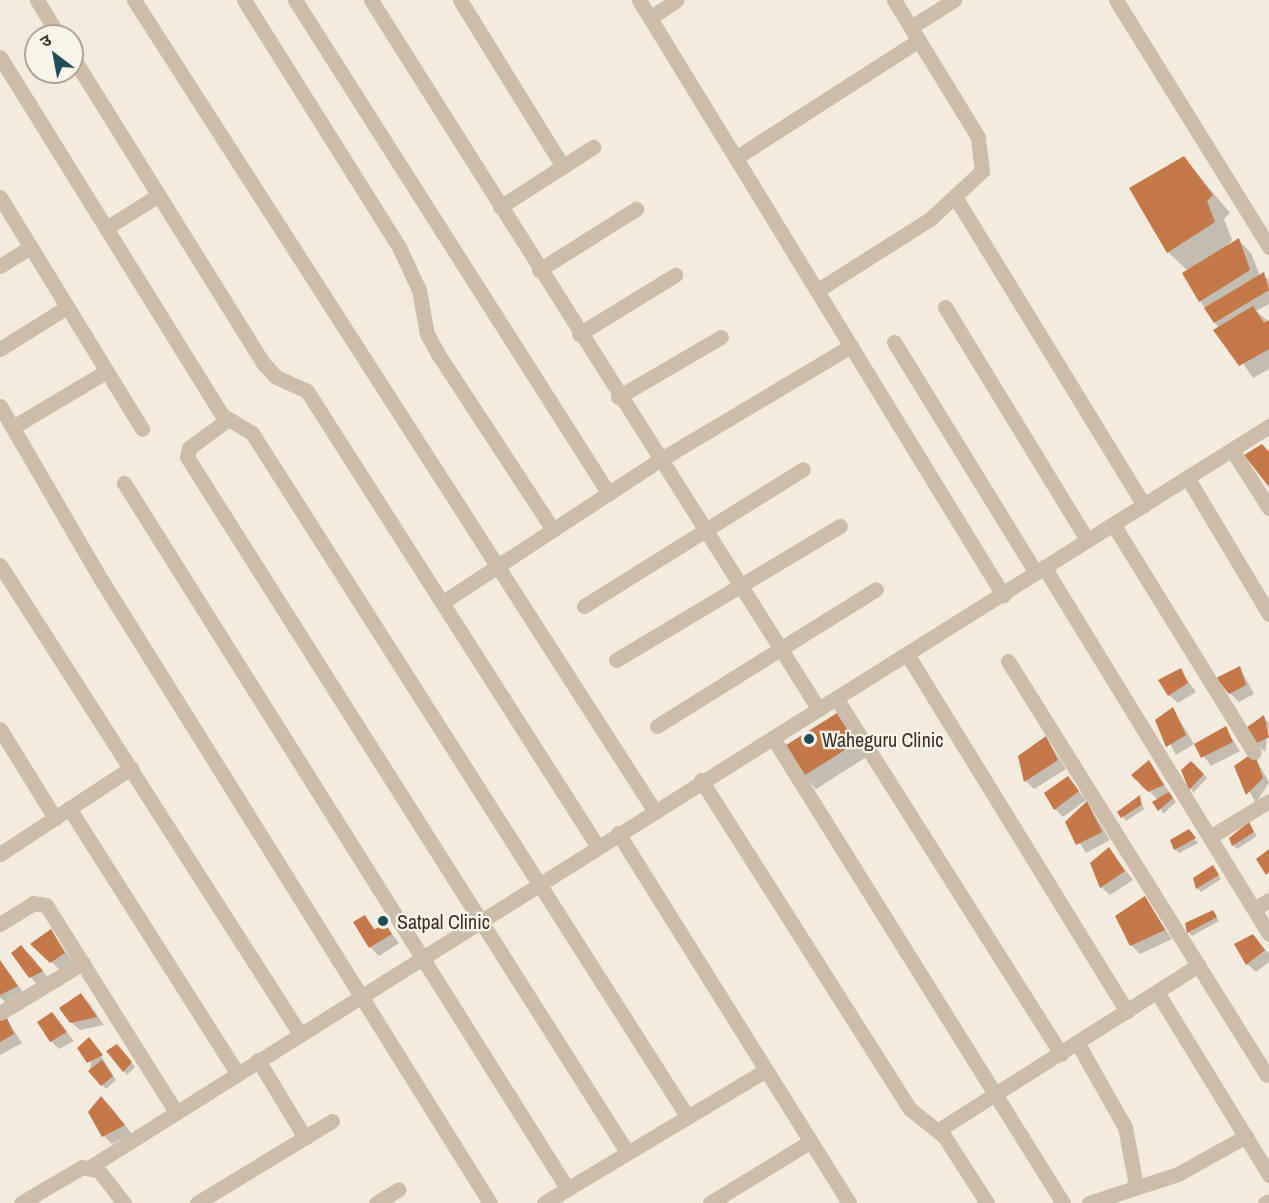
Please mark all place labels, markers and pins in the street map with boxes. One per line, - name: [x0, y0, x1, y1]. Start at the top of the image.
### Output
- place label: Waheguru Clinic: [822, 727, 944, 751]
- marker: Waheguru Clinic: [800, 730, 818, 748]
- place label: Satpal Clinic: [397, 909, 490, 933]
- marker: Satpal Clinic: [374, 912, 392, 930]

